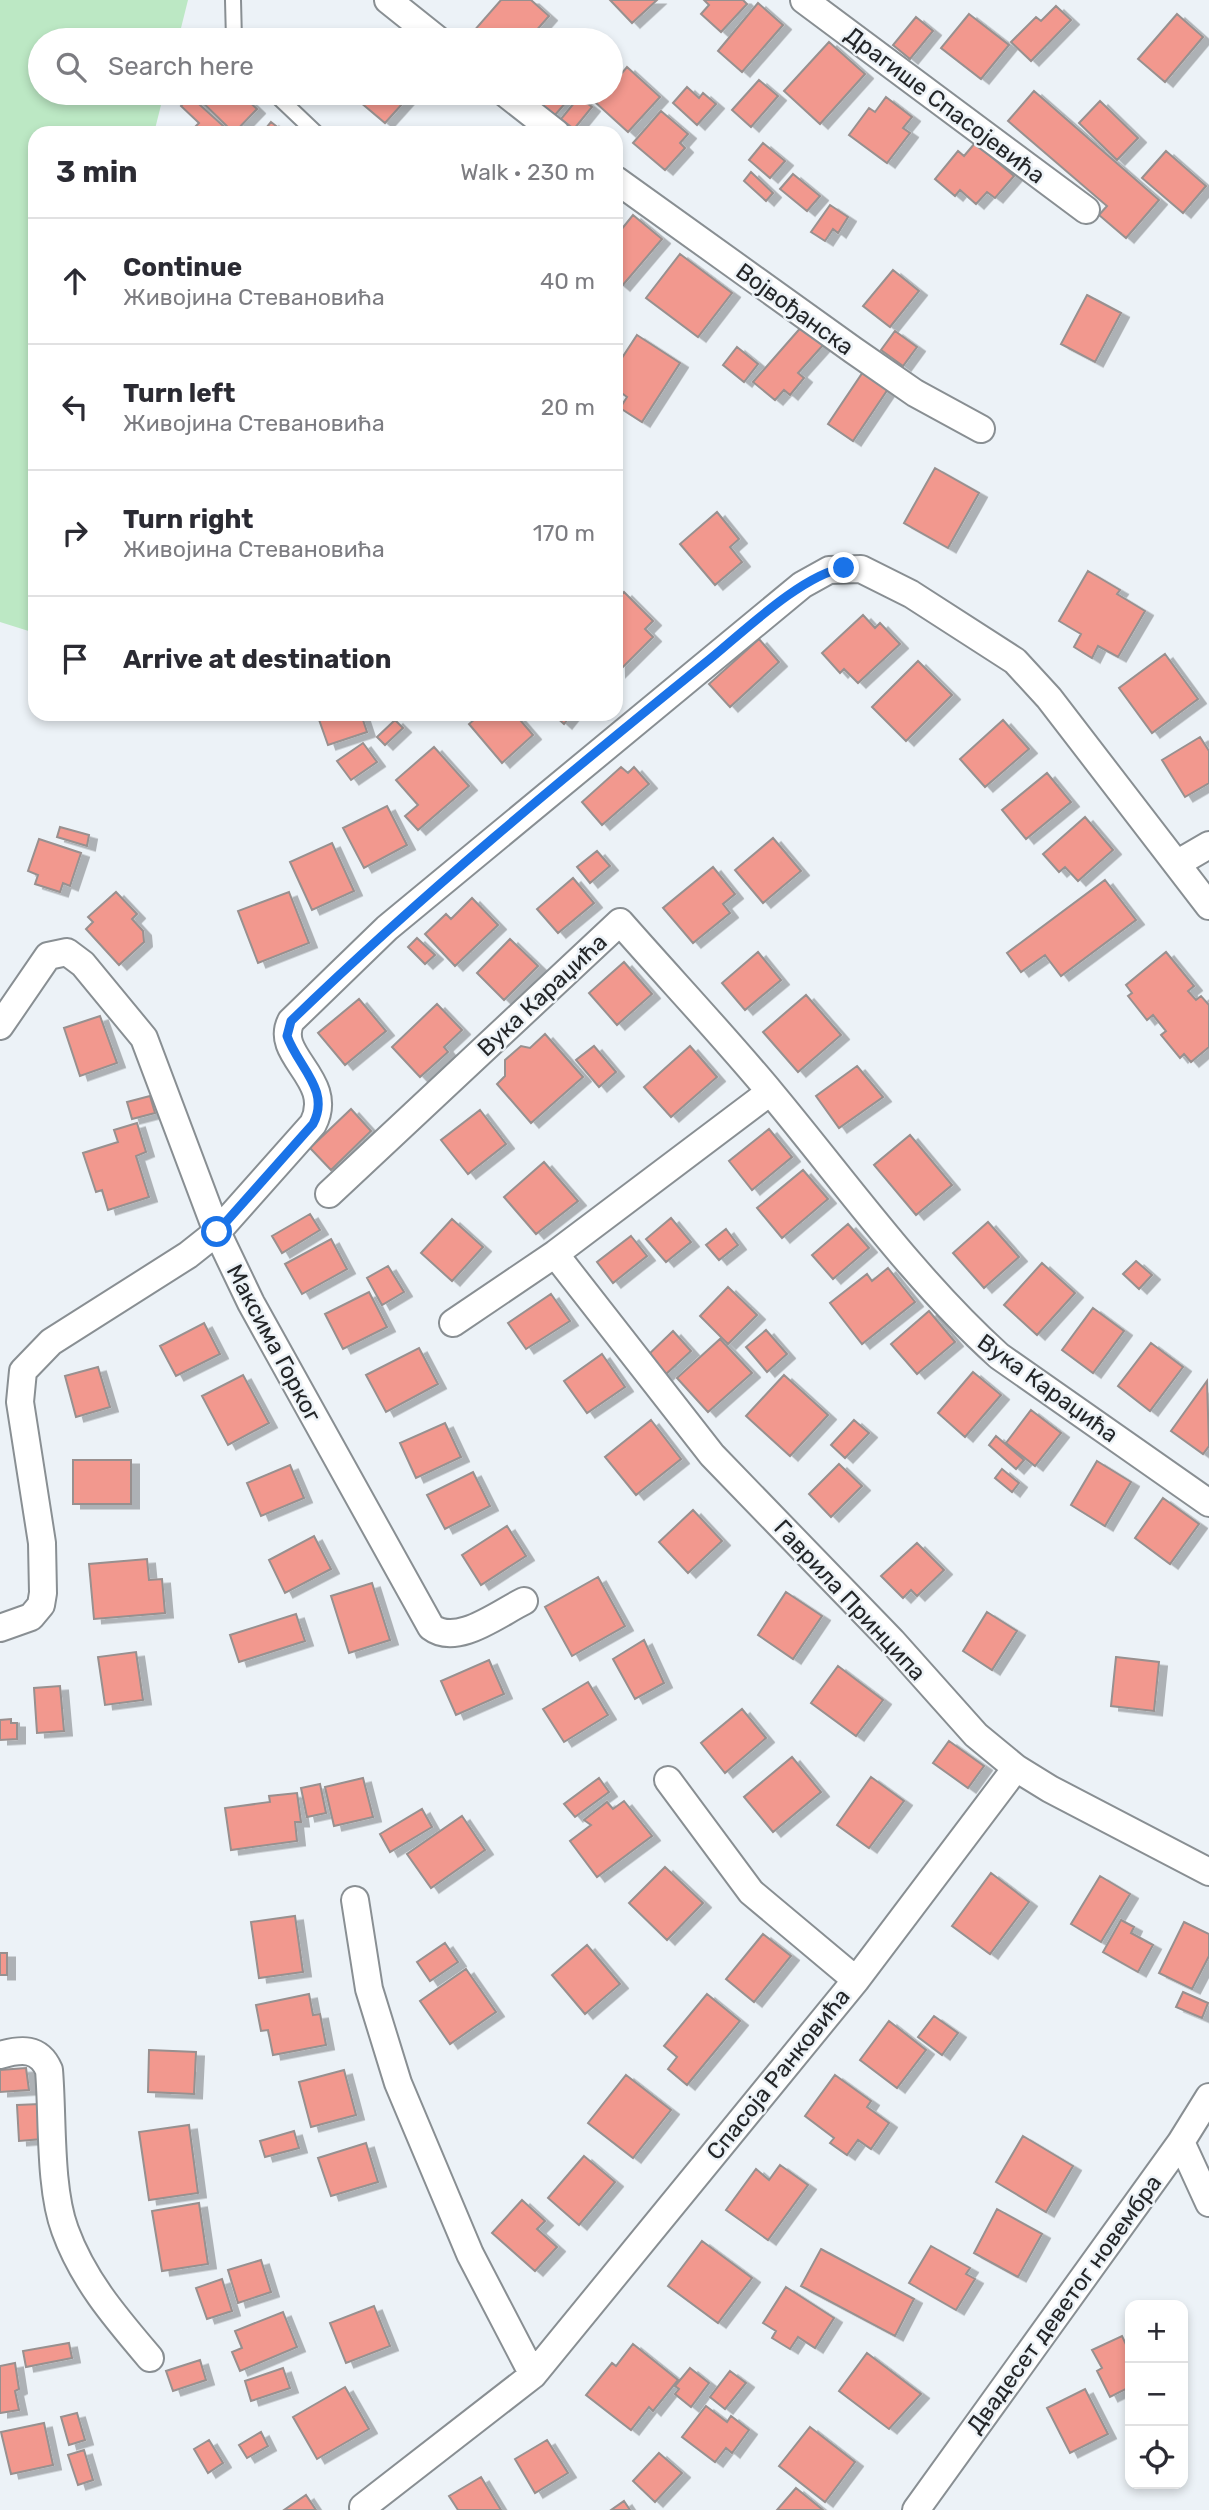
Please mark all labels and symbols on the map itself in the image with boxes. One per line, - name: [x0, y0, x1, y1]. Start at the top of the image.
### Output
- street label: Драгише Спасојевића: [839, 21, 1051, 189]
- street label: Војвођанска: [731, 257, 859, 361]
- route end: [828, 552, 859, 583]
- street label: Вука Караџића: [471, 928, 613, 1062]
- route start: [201, 1216, 232, 1247]
- street label: Максима Горког: [221, 1259, 327, 1427]
- street label: Вука Караџића: [972, 1328, 1124, 1448]
- street label: Гаврила Принципа: [768, 1514, 932, 1686]
- street label: Спасоја Ранковића: [700, 1983, 856, 2165]
- street label: Двадесет деветог новембра: [961, 2169, 1167, 2439]

